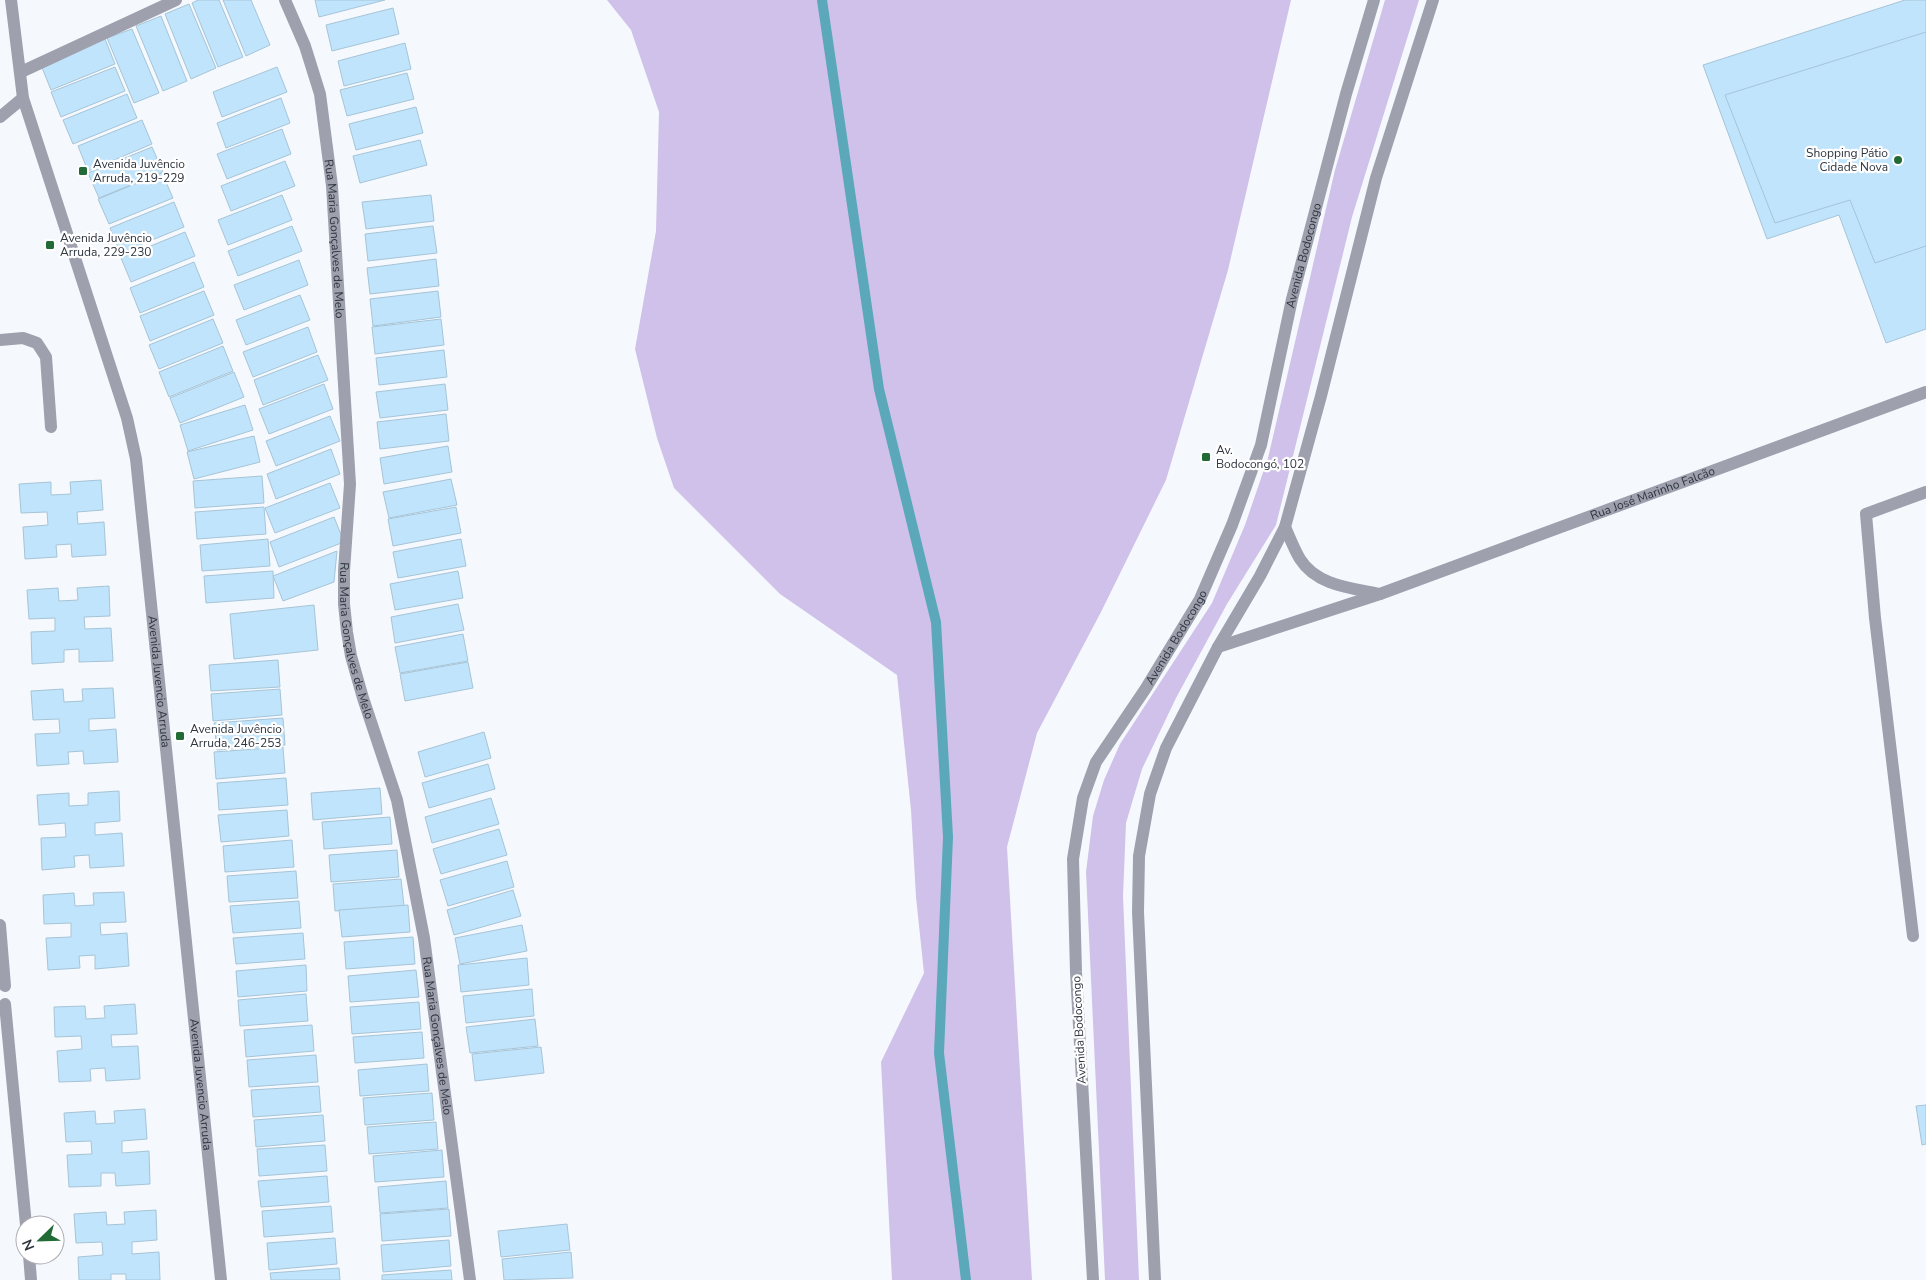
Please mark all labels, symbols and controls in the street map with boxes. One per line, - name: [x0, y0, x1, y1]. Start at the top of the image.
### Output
- place label: Shopping Pátio Cidade Nova: [1806, 145, 1888, 175]
- marker: Shopping Pátio Cidade Nova: [1892, 154, 1904, 166]
- place label: Avenida Juvêncio Arruda, 219-229: [93, 156, 185, 186]
- street label: Rua Maria Gonçalves de Melo: [321, 158, 348, 319]
- marker: Avenida Juvêncio Arruda, 219-229: [77, 165, 89, 177]
- street label: Avenida Bodocongo: [1282, 201, 1325, 310]
- place label: Avenida Juvêncio Arruda, 229-230: [60, 230, 152, 260]
- marker: Avenida Juvêncio Arruda, 229-230: [44, 239, 56, 251]
- place label: Av. Bodocongó, 102: [1216, 442, 1304, 472]
- marker: Av. Bodocongó, 102: [1200, 451, 1212, 463]
- street label: Rua José Marinho Falcão: [1588, 463, 1717, 524]
- street label: Rua Maria Gonçalves de Melo: [336, 562, 378, 721]
- street label: Avenida Bodocongo: [1142, 587, 1211, 688]
- street label: Avenida Juvencio Arruda: [144, 615, 174, 748]
- place label: Avenida Juvêncio Arruda, 246-253: [190, 721, 282, 751]
- marker: Avenida Juvêncio Arruda, 246-253: [174, 730, 186, 742]
- street label: Rua Maria Gonçalves de Melo: [419, 956, 456, 1116]
- street label: Avenida Bodocongo: [1068, 975, 1090, 1084]
- street label: Avenida Juvencio Arruda: [186, 1018, 216, 1151]
- north arrow: [15, 1215, 65, 1265]
- text: N: [18, 1236, 39, 1253]

